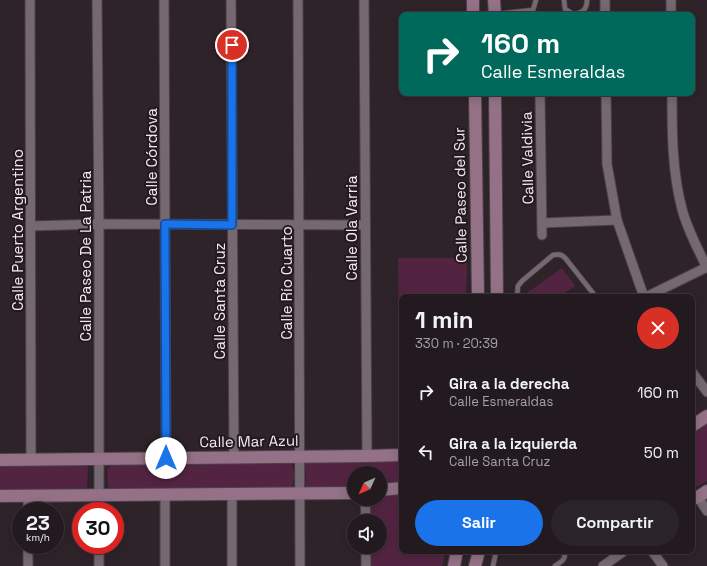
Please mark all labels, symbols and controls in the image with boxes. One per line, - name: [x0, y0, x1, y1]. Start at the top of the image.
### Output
- text: 160 m: [481, 25, 560, 61]
- pin: [215, 28, 249, 62]
- icon: right: [415, 28, 467, 80]
- icon: arrive: [221, 34, 243, 56]
- text: Calle Esmeraldas: [481, 60, 625, 83]
- street label: Calle Córdova: [142, 108, 161, 206]
- street label: Calle Valdivia: [517, 111, 537, 205]
- street label: Calle Paseo del Sur: [449, 127, 471, 263]
- street label: Calle Puerto Argentino: [8, 149, 27, 311]
- street label: Calle Paseo De La Patria: [76, 170, 95, 341]
- street label: Calle Ola Varria: [342, 175, 361, 281]
- street label: Calle Río Cuarto: [277, 226, 296, 340]
- street label: Calle Santa Cruz: [210, 243, 229, 359]
- text: 1 min: [415, 304, 474, 335]
- button: close: [637, 307, 679, 349]
- text: 330 m · 20:39: [415, 335, 498, 352]
- text: Gira a la derecha: [449, 374, 569, 393]
- icon: right: [415, 381, 437, 403]
- text: 160 m: [637, 383, 679, 402]
- text: Calle Esmeraldas: [449, 393, 553, 410]
- street label: Calle Mar Azul: [199, 431, 299, 451]
- text: Gira a la izquierda: [449, 434, 577, 453]
- position arrow: [145, 437, 187, 479]
- icon: left: [415, 441, 437, 463]
- text: 50 m: [644, 443, 679, 462]
- text: Calle Santa Cruz: [449, 453, 550, 470]
- north arrow: [347, 466, 387, 506]
- map controls: [347, 466, 387, 554]
- button: Salir: [415, 500, 543, 546]
- button: Compartir: [551, 500, 679, 546]
- speed limit sign: 30: [72, 502, 124, 554]
- text: 23: [26, 510, 50, 536]
- button: sound: [347, 514, 387, 554]
- text: km/h: [26, 531, 50, 544]

